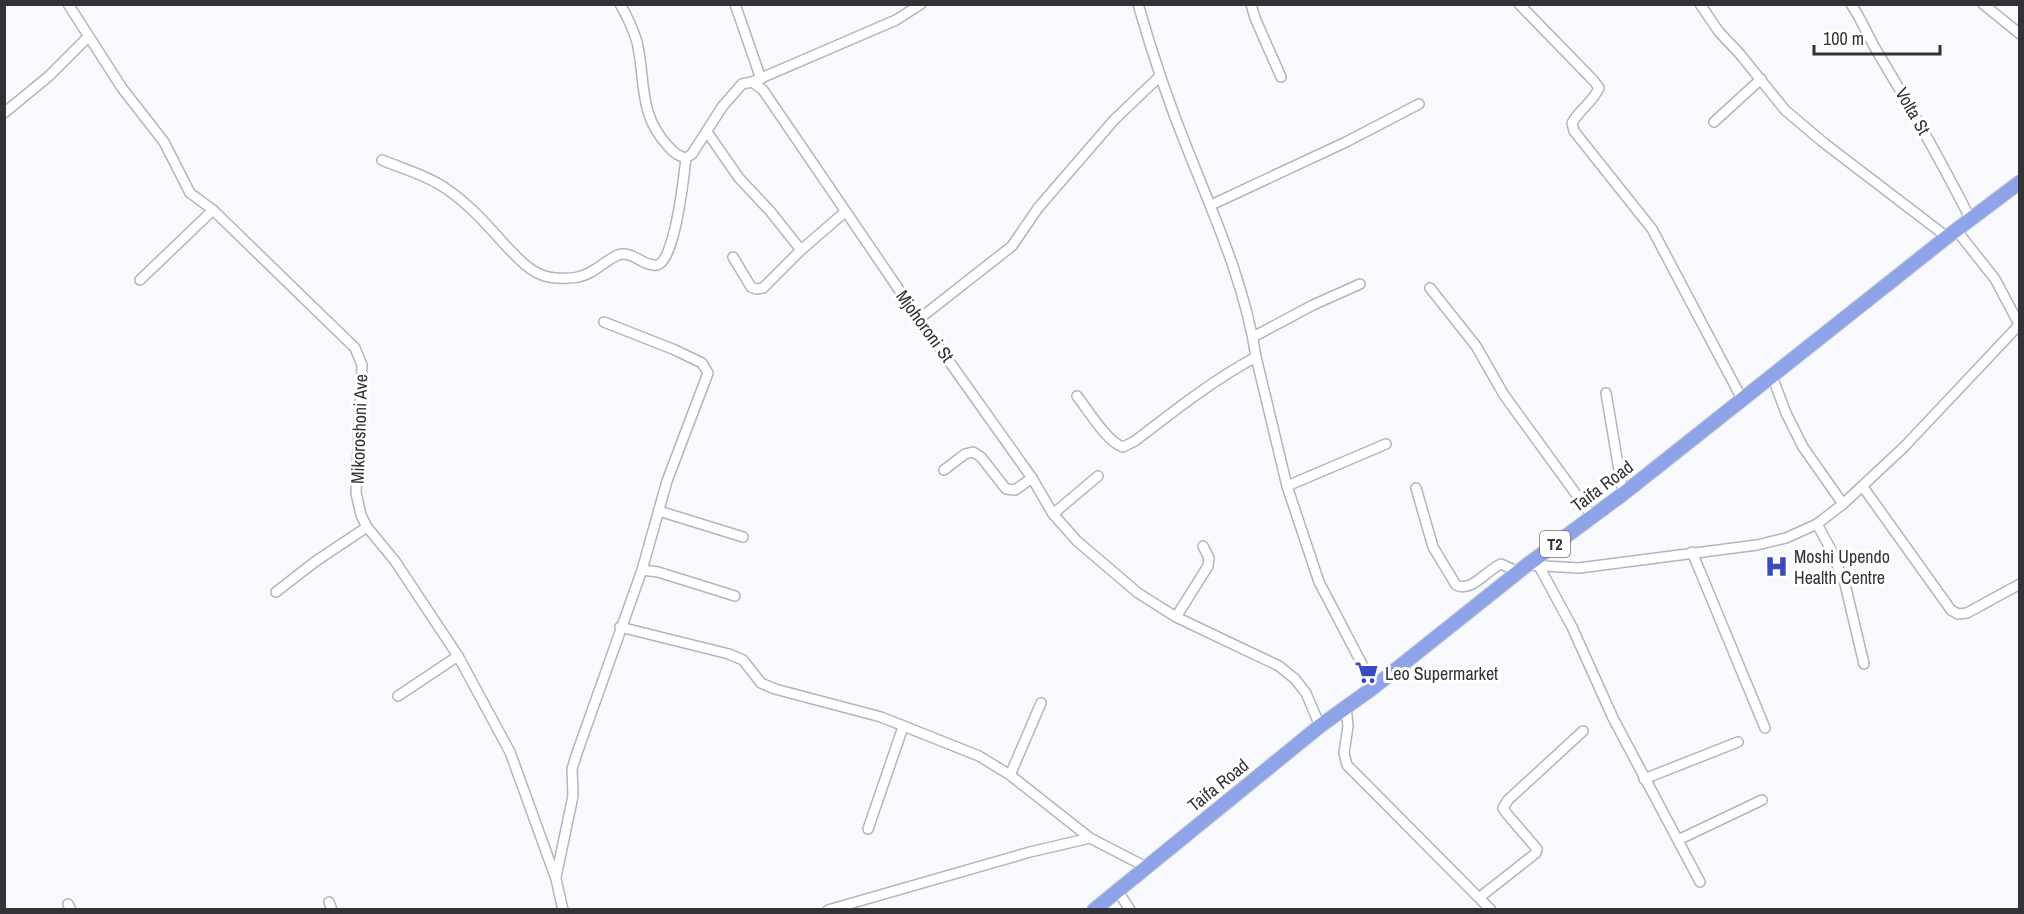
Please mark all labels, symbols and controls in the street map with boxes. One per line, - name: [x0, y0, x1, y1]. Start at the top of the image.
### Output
- scale bar: [1814, 18, 1940, 56]
- text: 100 m: [1823, 26, 1864, 51]
- street label: Volta St: [1889, 83, 1937, 139]
- street label: Mjohoroni St: [890, 285, 960, 367]
- street label: Mikoroshoni Ave: [345, 374, 373, 484]
- street label: Taifa Road: [1566, 454, 1638, 518]
- road number: T2: [1540, 531, 1570, 557]
- place label: Moshi Upendo Health Centre: [1794, 544, 1890, 590]
- hospital icon: Moshi Upendo Health Centre: [1763, 553, 1789, 579]
- supermarket icon: Leo Supermarket: [1354, 660, 1380, 686]
- place label: Leo Supermarket: [1385, 661, 1498, 686]
- street label: Taifa Road: [1182, 753, 1254, 817]

